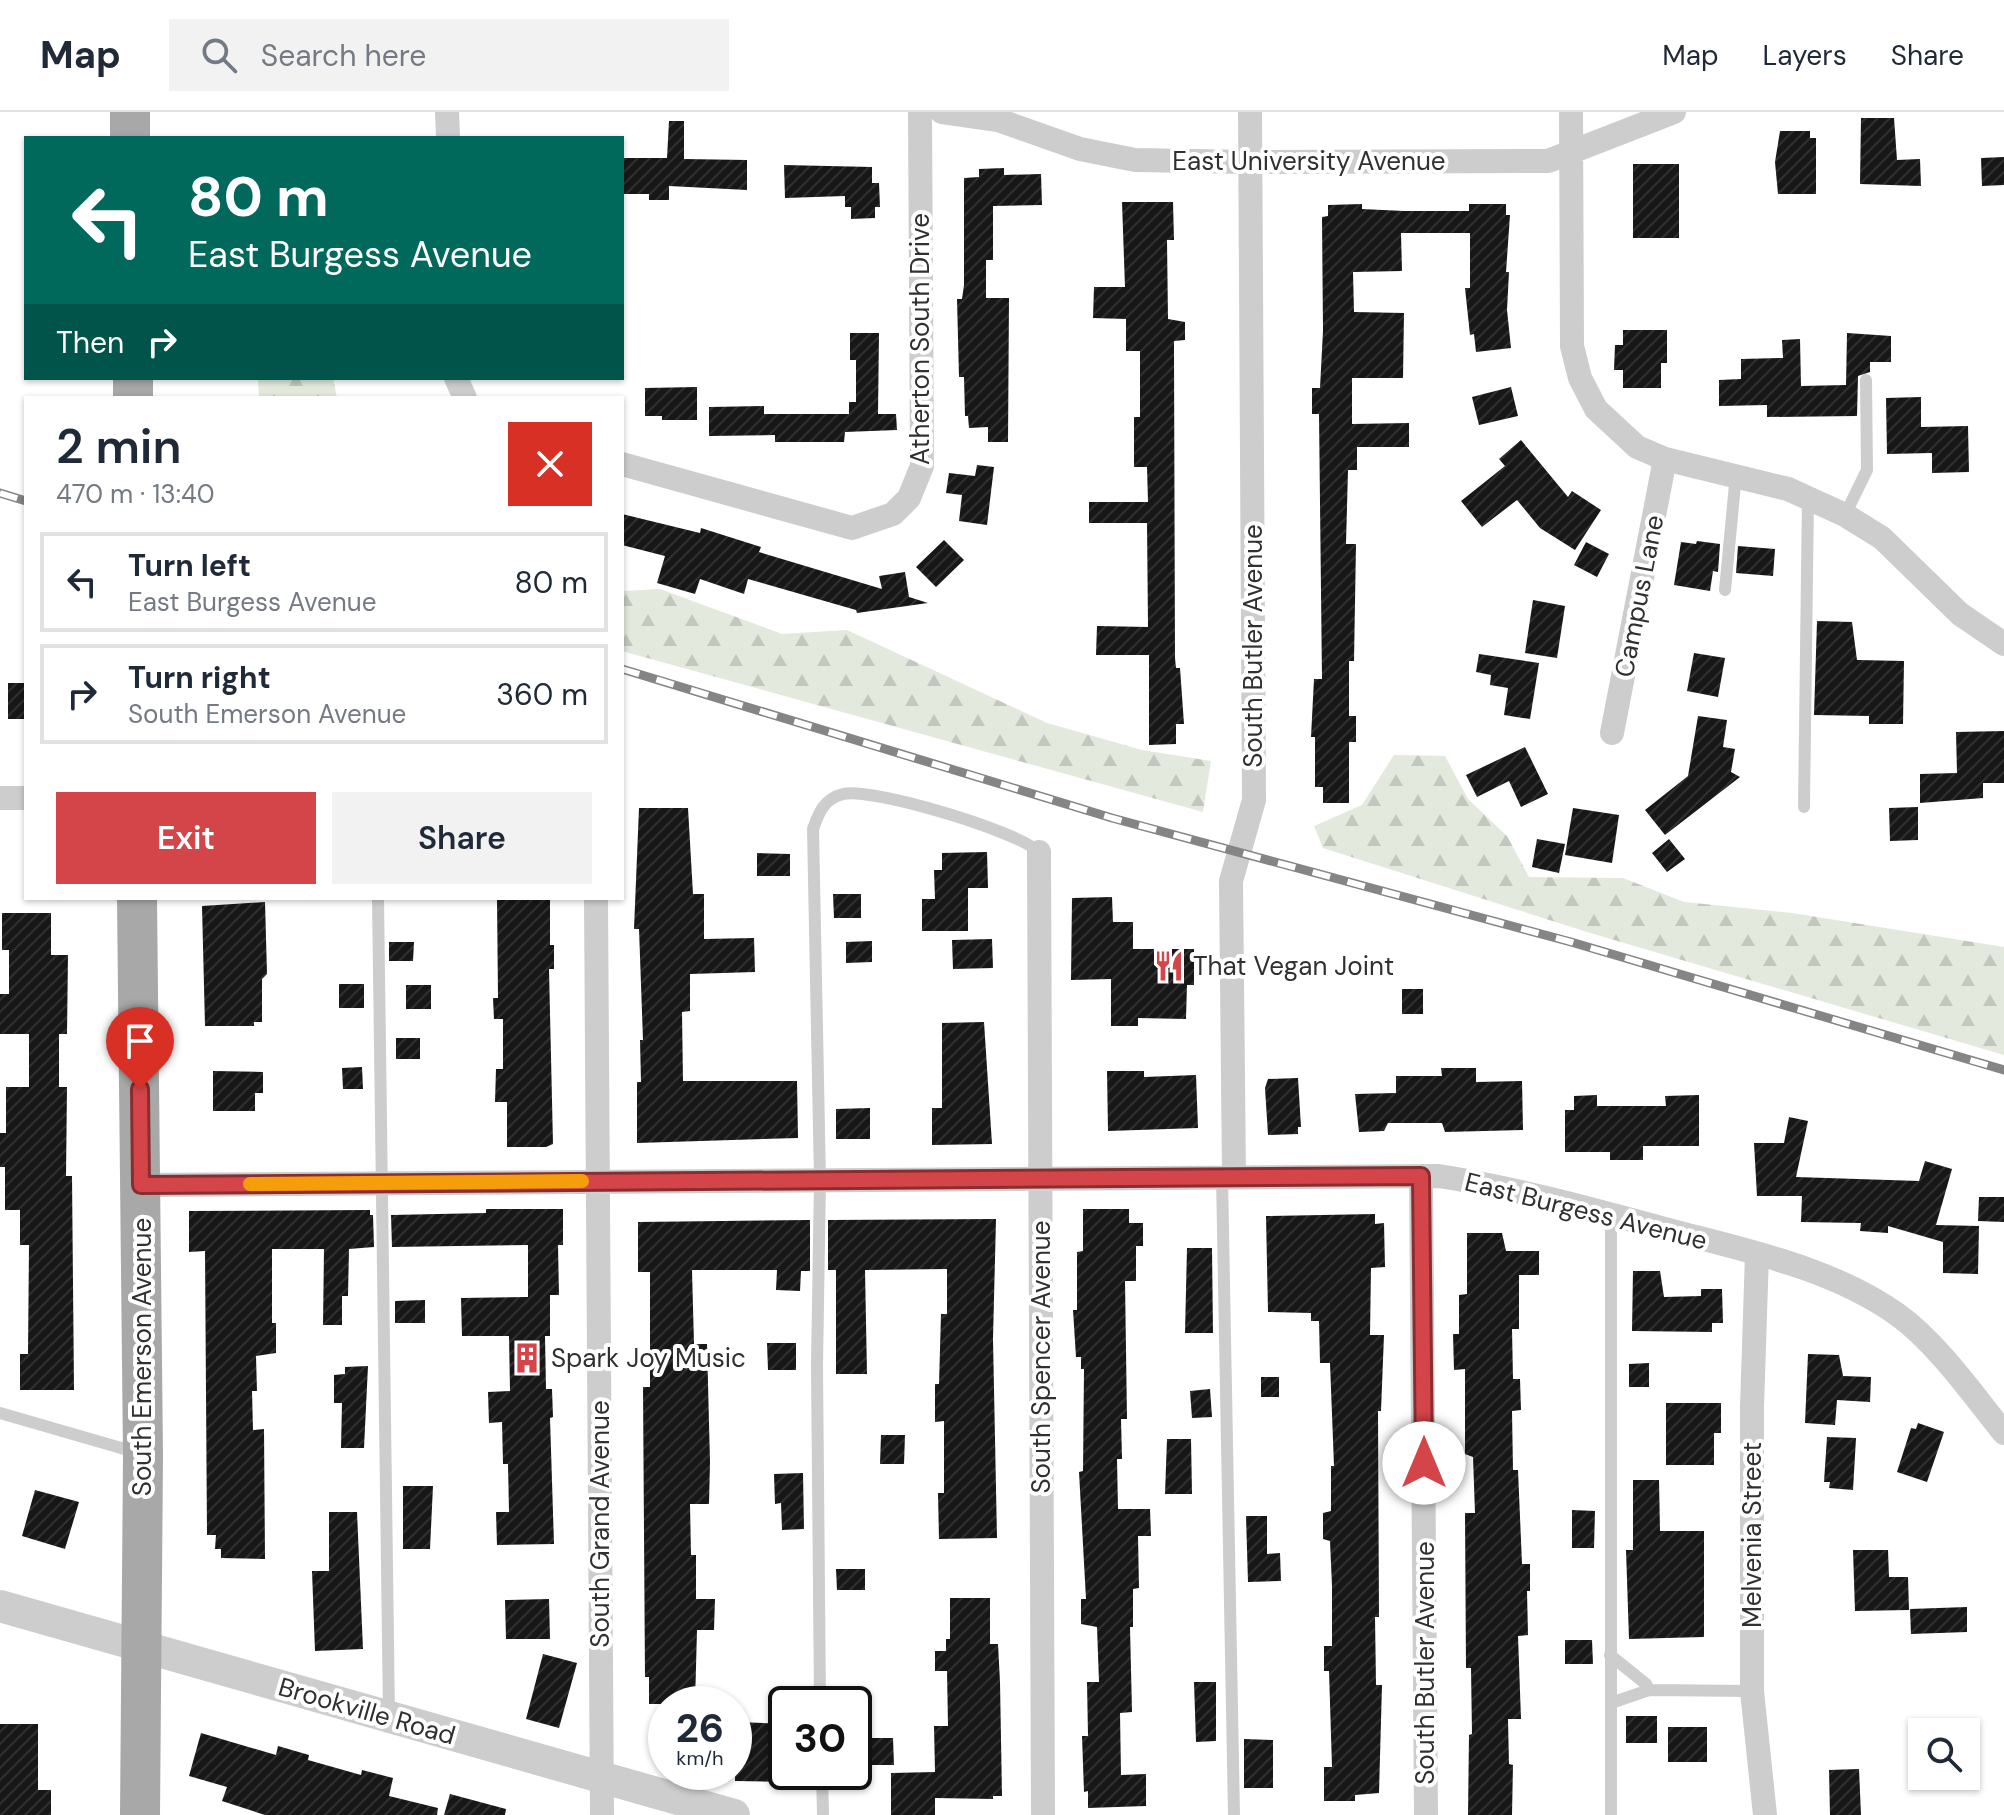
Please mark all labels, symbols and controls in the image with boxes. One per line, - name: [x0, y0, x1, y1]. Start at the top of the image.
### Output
- search box: [169, 19, 729, 91]
- text: Map: [40, 30, 121, 80]
- icon: search: [197, 33, 241, 77]
- text: Search here: [261, 36, 426, 75]
- text: Map: [1662, 37, 1719, 74]
- text: Layers: [1763, 37, 1847, 74]
- text: Share: [1891, 37, 1964, 74]
- street label: East University Avenue: [1172, 144, 1446, 178]
- text: 80 m: [188, 160, 329, 233]
- icon: left: [56, 168, 160, 272]
- street label: Atherton South Drive: [903, 213, 937, 465]
- text: East Burgess Avenue: [188, 231, 532, 278]
- icon: right: [140, 320, 184, 364]
- text: Then: [56, 323, 124, 362]
- text: 2 min: [56, 415, 182, 478]
- button: close: [508, 422, 592, 506]
- text: 470 m · 13:40: [56, 477, 214, 511]
- street label: Campus Lane: [1607, 512, 1671, 680]
- street label: South Butler Avenue: [1236, 524, 1270, 768]
- text: Turn left: [128, 546, 251, 585]
- icon: left: [60, 560, 104, 604]
- text: 80 m: [515, 563, 588, 602]
- text: East Burgess Avenue: [128, 585, 376, 619]
- text: Turn right: [128, 658, 271, 697]
- icon: right: [60, 672, 104, 716]
- text: 360 m: [496, 675, 588, 714]
- text: South Emerson Avenue: [128, 697, 406, 731]
- button: Exit: [56, 792, 316, 884]
- button: Share: [332, 792, 592, 884]
- restaurant icon: That Vegan Joint: [1152, 949, 1186, 983]
- place label: That Vegan Joint: [1193, 949, 1394, 983]
- pin: [106, 1007, 174, 1089]
- icon: arrive: [118, 1019, 162, 1063]
- street label: East Burgess Avenue: [1461, 1164, 1711, 1258]
- street label: South Emerson Avenue: [125, 1218, 159, 1496]
- street label: South Spencer Avenue: [1024, 1220, 1058, 1494]
- building icon: Spark Joy Music: [510, 1341, 544, 1375]
- place label: Spark Joy Music: [551, 1341, 746, 1375]
- street label: South Grand Avenue: [583, 1400, 617, 1648]
- position arrow: [1382, 1421, 1466, 1505]
- street label: Melvenia Street: [1735, 1442, 1769, 1628]
- street label: South Butler Avenue: [1408, 1541, 1442, 1785]
- street label: Brookville Road: [275, 1670, 459, 1752]
- speed limit sign: 30: [768, 1686, 872, 1790]
- text: 26: [676, 1702, 724, 1754]
- map controls: [1908, 1718, 1980, 1790]
- button: search: [1908, 1718, 1980, 1790]
- text: km/h: [676, 1745, 724, 1771]

